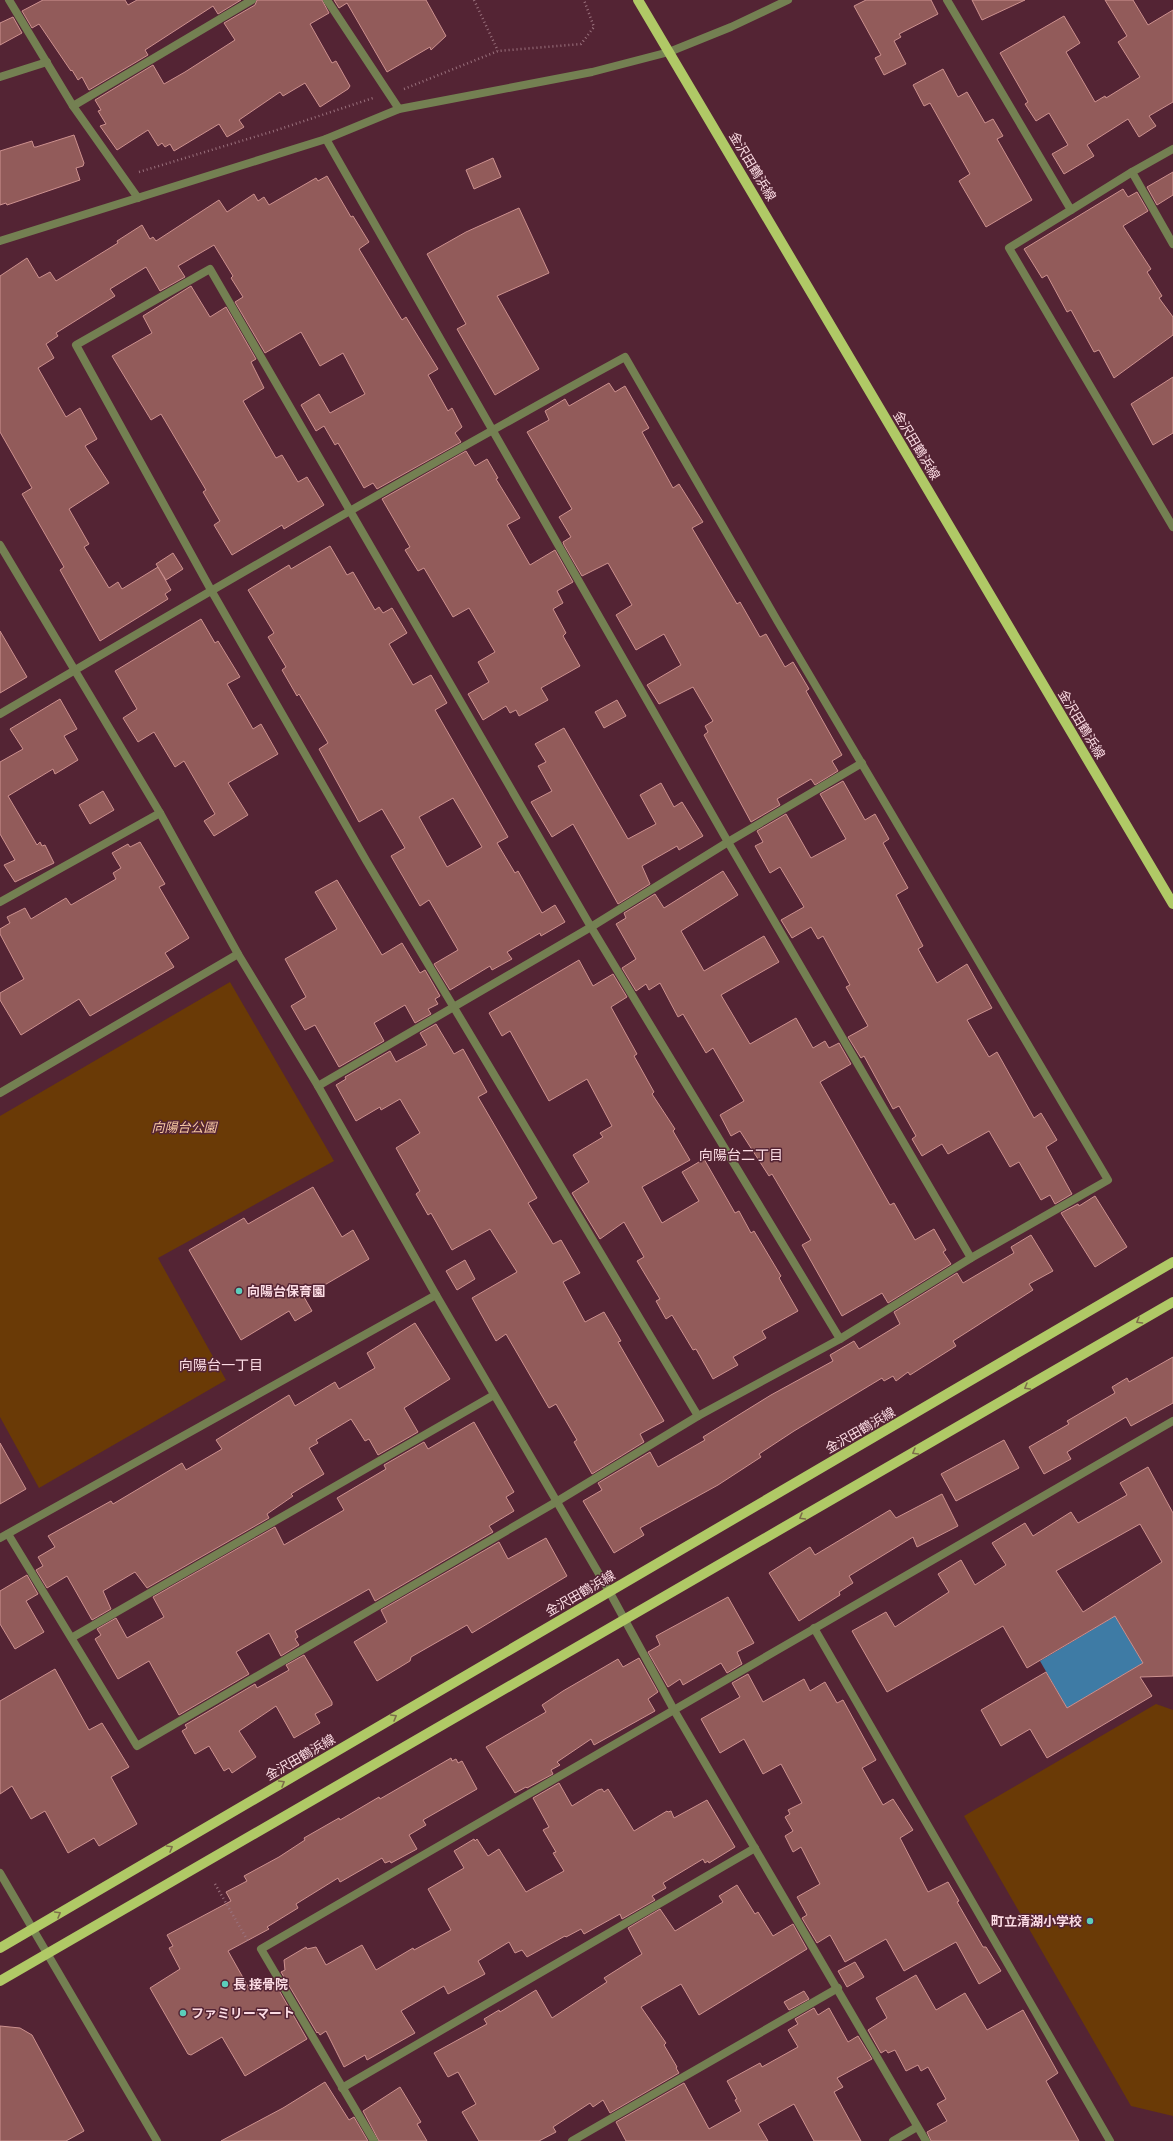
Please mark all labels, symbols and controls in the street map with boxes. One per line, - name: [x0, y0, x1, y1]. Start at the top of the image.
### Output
- street label: 金沢田鶴浜線: [725, 128, 780, 204]
- street label: 金沢田鶴浜線: [889, 407, 944, 483]
- street label: 金沢田鶴浜線: [1054, 686, 1109, 762]
- park label: 向陽台公園: [151, 1119, 218, 1136]
- district label: 向陽台二丁目: [699, 1146, 783, 1164]
- place label: 向陽台保育園: [247, 1283, 325, 1300]
- marker: 向陽台保育園: [234, 1286, 244, 1296]
- one-way arrow: [1136, 1317, 1143, 1324]
- district label: 向陽台一丁目: [179, 1356, 263, 1374]
- one-way arrow: [1024, 1382, 1031, 1389]
- street label: 金沢田鶴浜線: [822, 1404, 898, 1457]
- one-way arrow: [911, 1448, 919, 1455]
- one-way arrow: [799, 1513, 806, 1520]
- street label: 金沢田鶴浜線: [542, 1567, 618, 1620]
- one-way arrow: [390, 1714, 398, 1721]
- street label: 金沢田鶴浜線: [262, 1731, 338, 1784]
- one-way arrow: [278, 1780, 285, 1787]
- one-way arrow: [166, 1846, 173, 1853]
- one-way arrow: [54, 1912, 61, 1919]
- place label: 町立清湖小学校: [991, 1913, 1082, 1930]
- marker: 町立清湖小学校: [1085, 1916, 1095, 1926]
- place label: 長 接骨院: [233, 1976, 288, 1993]
- marker: 長 接骨院: [220, 1979, 230, 1989]
- place label: ファミリーマート: [191, 2005, 295, 2022]
- marker: ファミリーマート: [178, 2008, 188, 2018]

